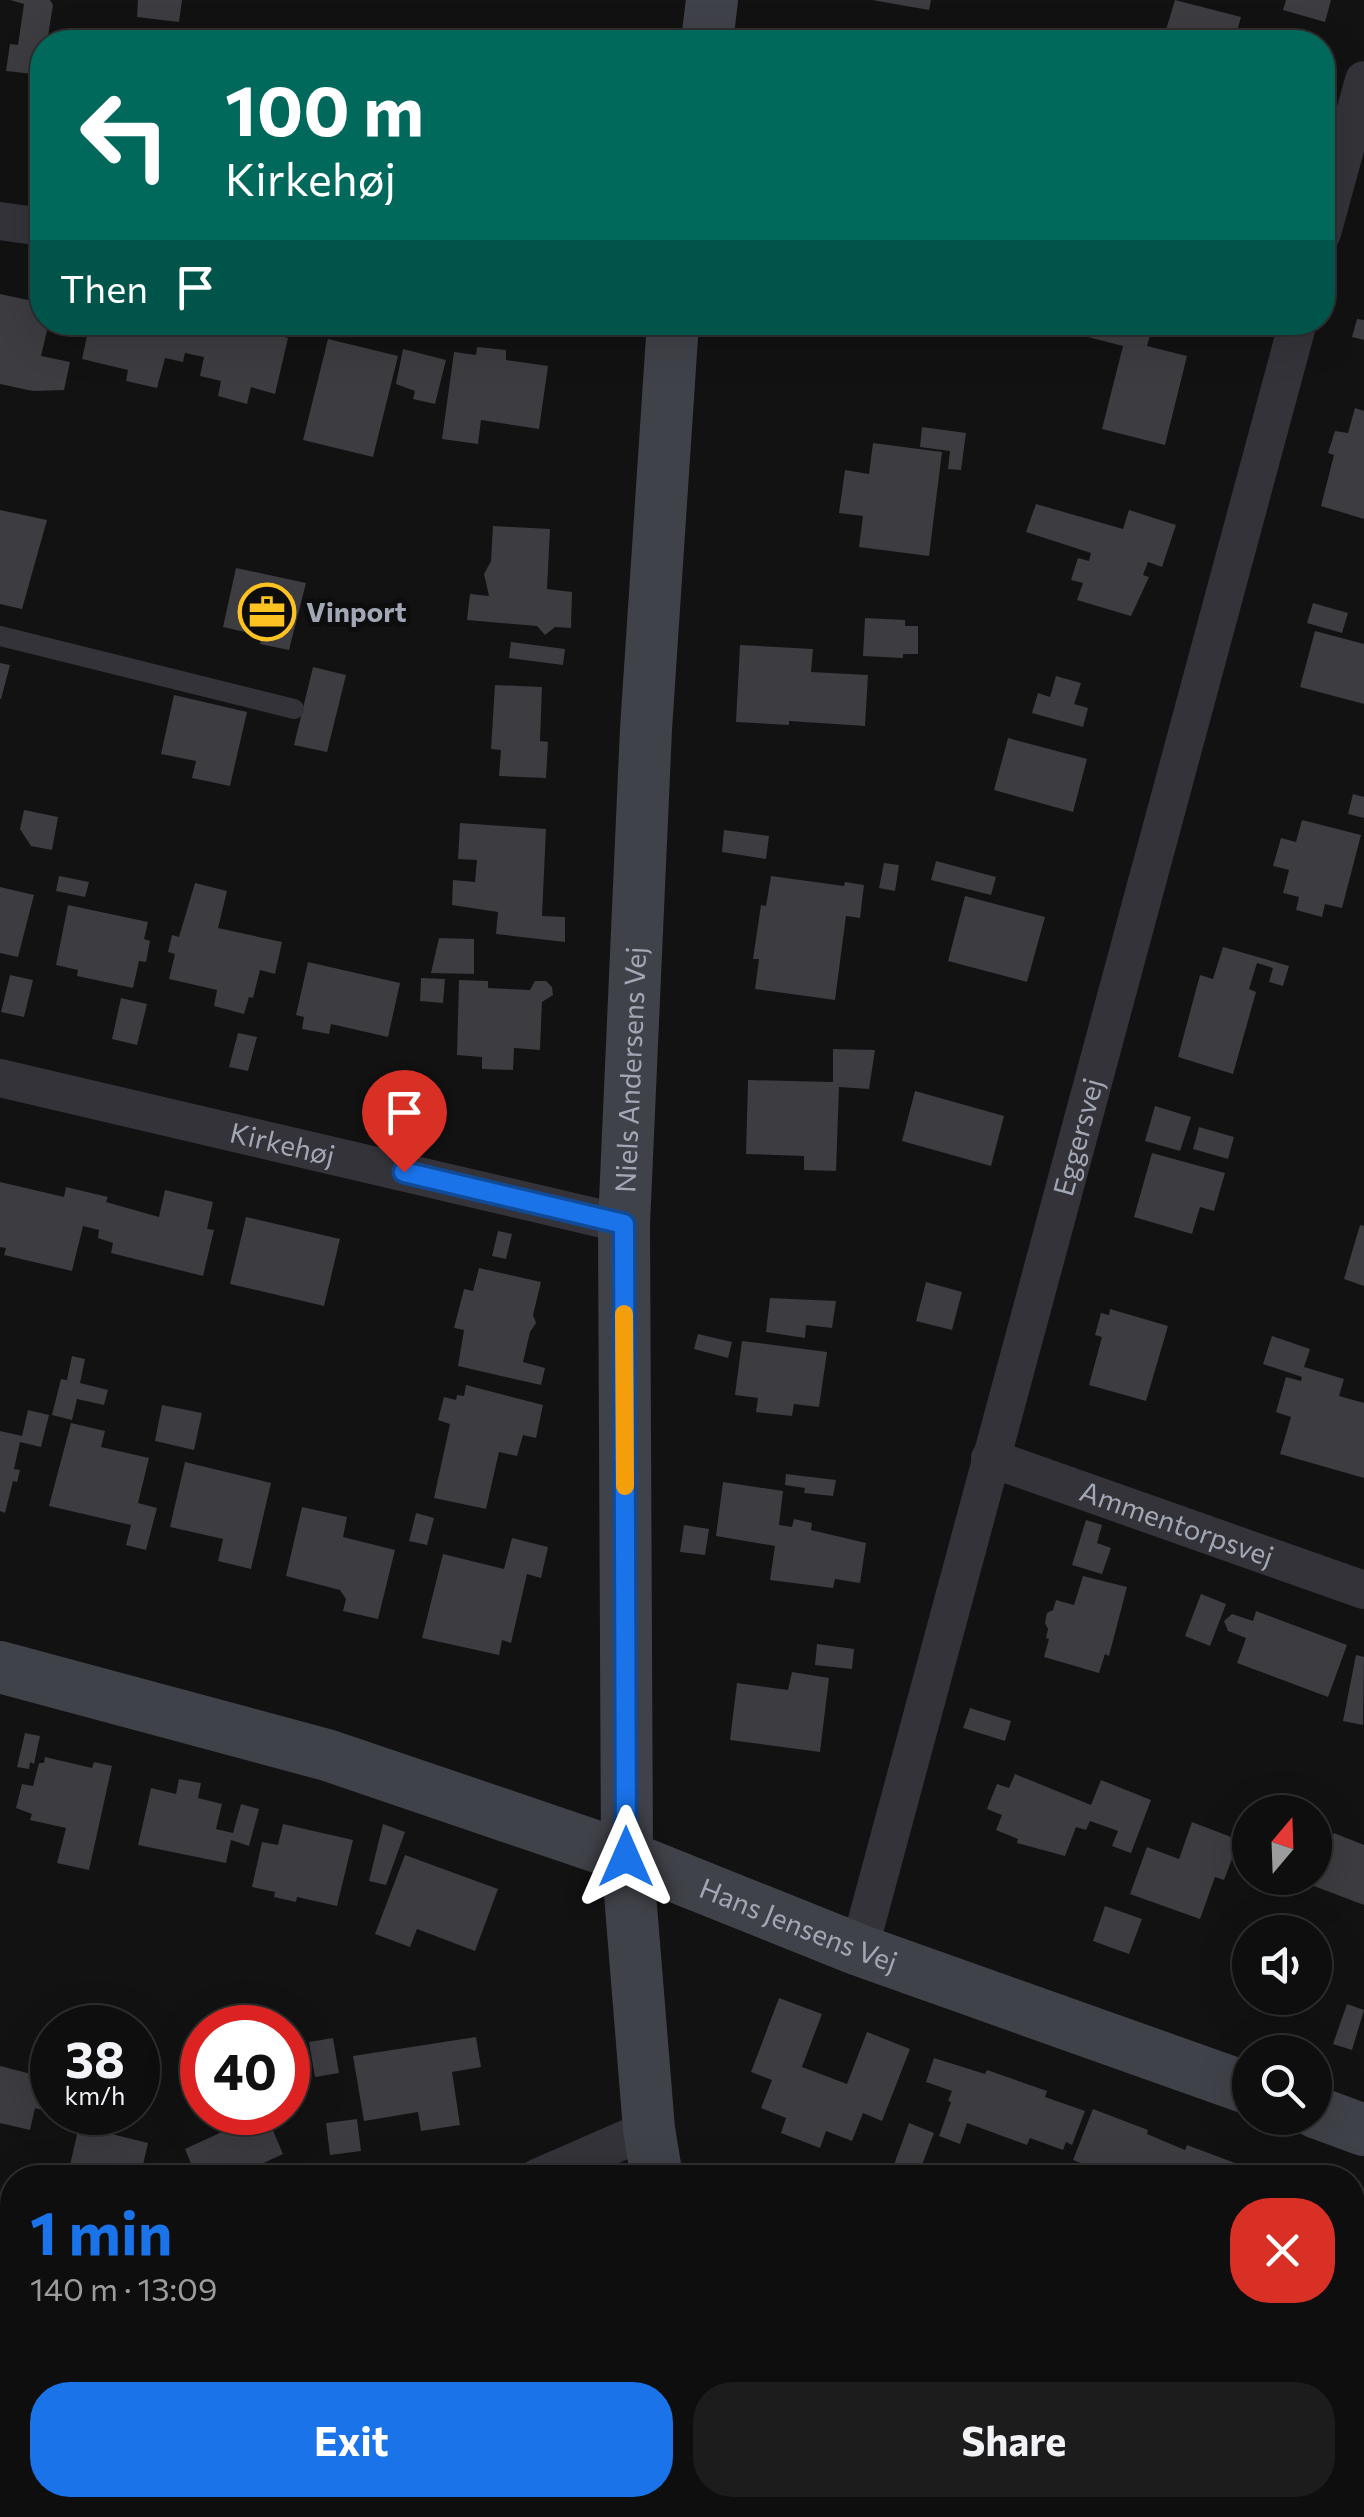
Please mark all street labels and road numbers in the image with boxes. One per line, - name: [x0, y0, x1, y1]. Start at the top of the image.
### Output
- street label: Niels Andersens Vej: [607, 946, 652, 1193]
- street label: Eggersvej: [1045, 1074, 1109, 1199]
- street label: Kirkehøj: [227, 1114, 338, 1172]
- street label: Ammentorpsvej: [1076, 1473, 1278, 1573]
- street label: Hans Jensens Vej: [695, 1870, 902, 1978]

